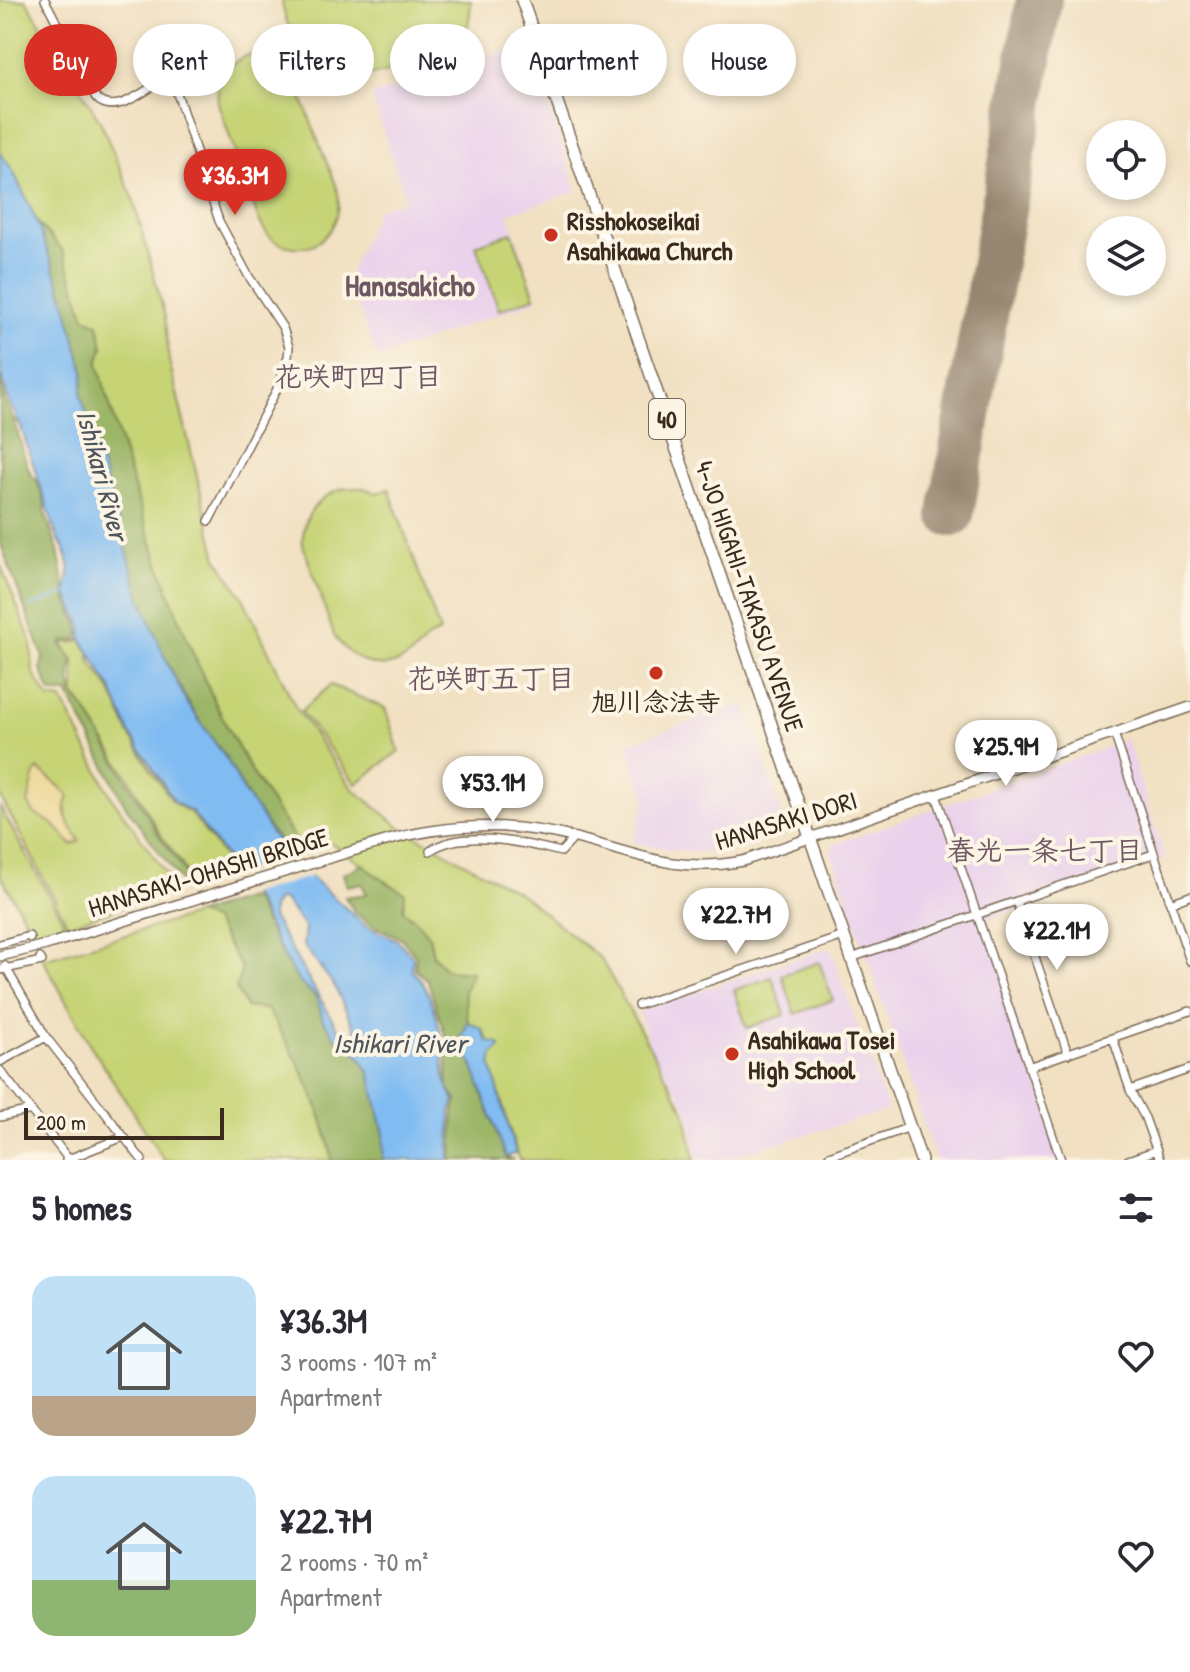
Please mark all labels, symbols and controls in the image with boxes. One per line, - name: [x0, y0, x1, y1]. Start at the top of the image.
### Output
- chip: Buy: [24, 24, 117, 96]
- chip: Rent: [133, 24, 235, 96]
- chip: Filters: [251, 24, 374, 96]
- chip: New: [390, 24, 485, 96]
- chip: Apartment: [501, 24, 667, 96]
- chip: House: [683, 24, 796, 96]
- map controls: [1086, 120, 1166, 296]
- button: locate: [1086, 120, 1166, 200]
- pin: ¥36.3M: [170, 149, 300, 217]
- text: ¥36.3M: [202, 157, 268, 192]
- place label: Risshokoseikai Asahikawa Church: [567, 203, 732, 268]
- button: layers: [1086, 216, 1166, 296]
- marker: Risshokoseikai Asahikawa Church: [542, 226, 560, 244]
- district label: Hanasakicho: [345, 265, 475, 305]
- district label: 花咲町四丁目: [274, 357, 442, 395]
- road number: 40: [649, 399, 685, 439]
- water label: Ishikari River: [67, 406, 139, 548]
- street label: 4-JO HIGAHI-TAKASU AVENUE: [687, 456, 813, 737]
- district label: 花咲町五丁目: [407, 659, 575, 697]
- marker: 旭川念法寺: [647, 664, 665, 682]
- place label: 旭川念法寺: [591, 684, 721, 719]
- pin: ¥25.9M: [941, 720, 1071, 788]
- text: ¥25.9M: [973, 728, 1039, 763]
- pin: ¥53.1M: [428, 756, 558, 824]
- text: ¥53.1M: [460, 764, 526, 799]
- street label: HANASAKI DORI: [711, 782, 861, 858]
- street label: HANASAKI-OHASHI BRIDGE: [84, 819, 333, 925]
- district label: 春光一条七丁目: [947, 831, 1143, 869]
- pin: ¥22.7M: [671, 888, 801, 956]
- text: ¥22.7M: [701, 896, 771, 931]
- pin: ¥22.1M: [992, 904, 1122, 972]
- text: ¥22.1M: [1024, 912, 1090, 947]
- place label: Asahikawa Tosei High School: [748, 1022, 896, 1088]
- water label: Ishikari River: [333, 1024, 470, 1062]
- marker: Asahikawa Tosei High School: [723, 1045, 741, 1063]
- scale bar: [24, 1104, 224, 1140]
- text: 200 m: [36, 1107, 86, 1137]
- text: 5 homes: [32, 1185, 132, 1231]
- icon: filters: [1114, 1186, 1158, 1230]
- text: ¥36.3M: [280, 1298, 367, 1344]
- icon: home: [96, 1308, 192, 1404]
- icon: heart: [1114, 1334, 1158, 1378]
- text: 3 rooms · 107 m²: [280, 1344, 437, 1379]
- text: Apartment: [280, 1379, 382, 1414]
- text: ¥22.7M: [280, 1498, 372, 1544]
- icon: home: [96, 1508, 192, 1604]
- icon: heart: [1114, 1534, 1158, 1578]
- text: 2 rooms · 70 m²: [280, 1544, 428, 1579]
- text: Apartment: [280, 1579, 382, 1614]

